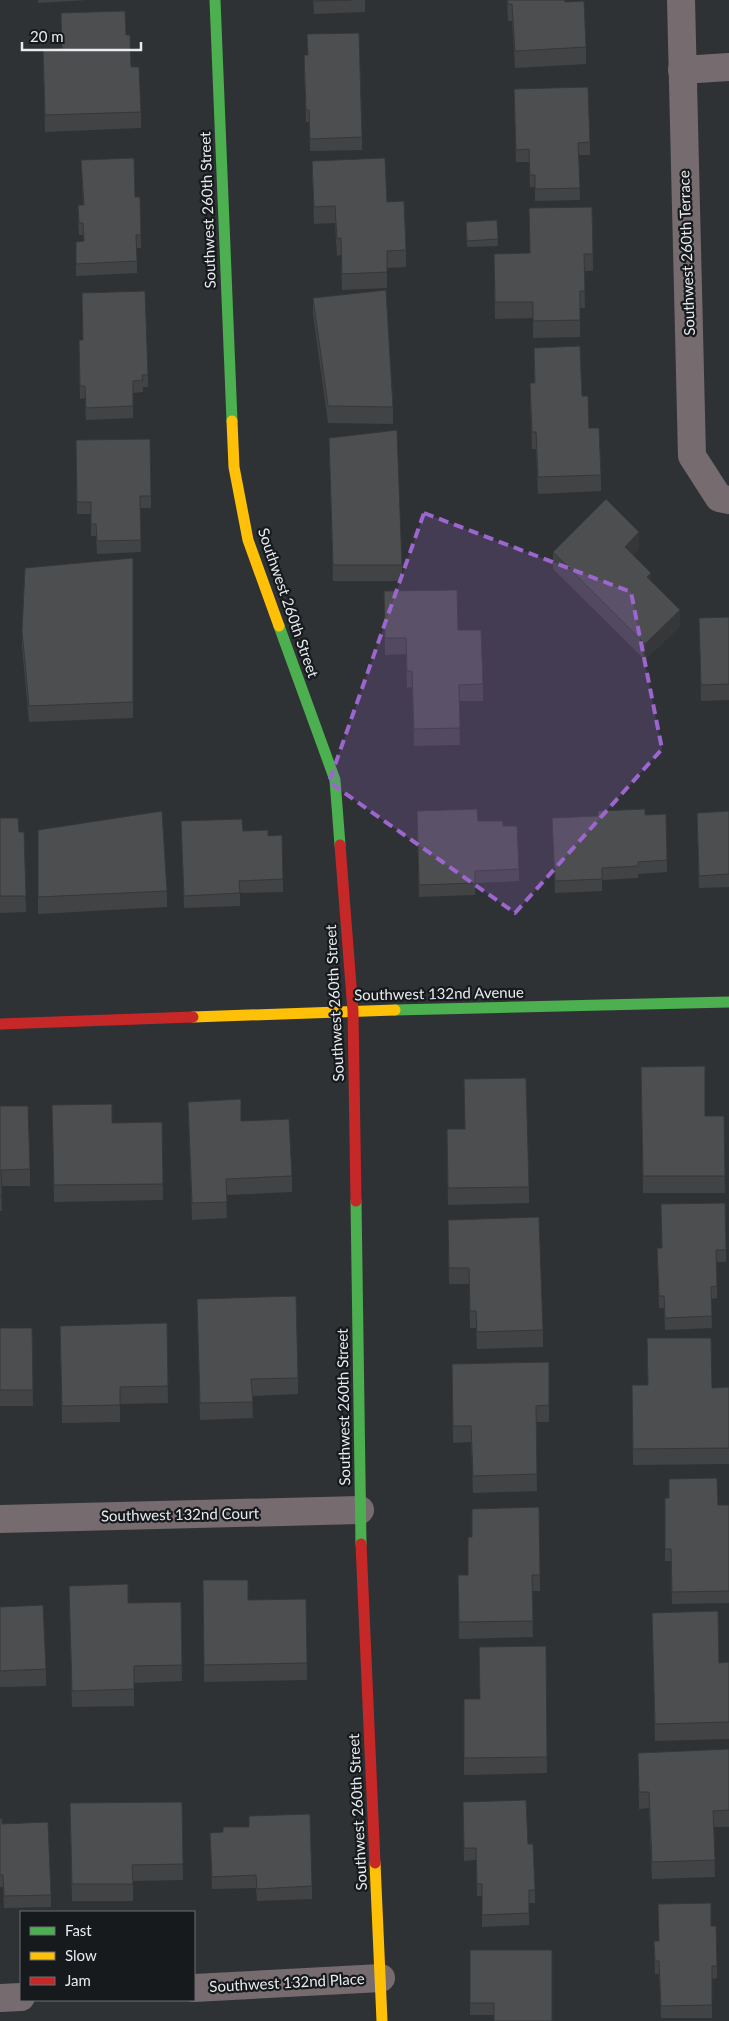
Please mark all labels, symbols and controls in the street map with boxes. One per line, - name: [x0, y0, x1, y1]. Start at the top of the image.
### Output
- scale bar: [22, 20, 141, 52]
- text: 20 m: [30, 27, 64, 45]
- street label: Southwest 260th Street: [195, 131, 219, 289]
- street label: Southwest 260th Terrace: [674, 170, 698, 336]
- street label: Southwest 260th Street: [255, 525, 323, 680]
- street label: Southwest 260th Street: [321, 923, 347, 1082]
- street label: Southwest 132nd Avenue: [354, 983, 524, 1003]
- street label: Southwest 260th Street: [333, 1328, 353, 1486]
- street label: Southwest 132nd Court: [101, 1504, 260, 1524]
- street label: Southwest 260th Street: [344, 1732, 370, 1891]
- legend: [20, 1911, 195, 2001]
- text: Fast: [65, 1921, 92, 1939]
- text: Slow: [65, 1946, 97, 1964]
- street label: Southwest 132nd Place: [209, 1969, 365, 1995]
- text: Jam: [65, 1971, 91, 1989]

